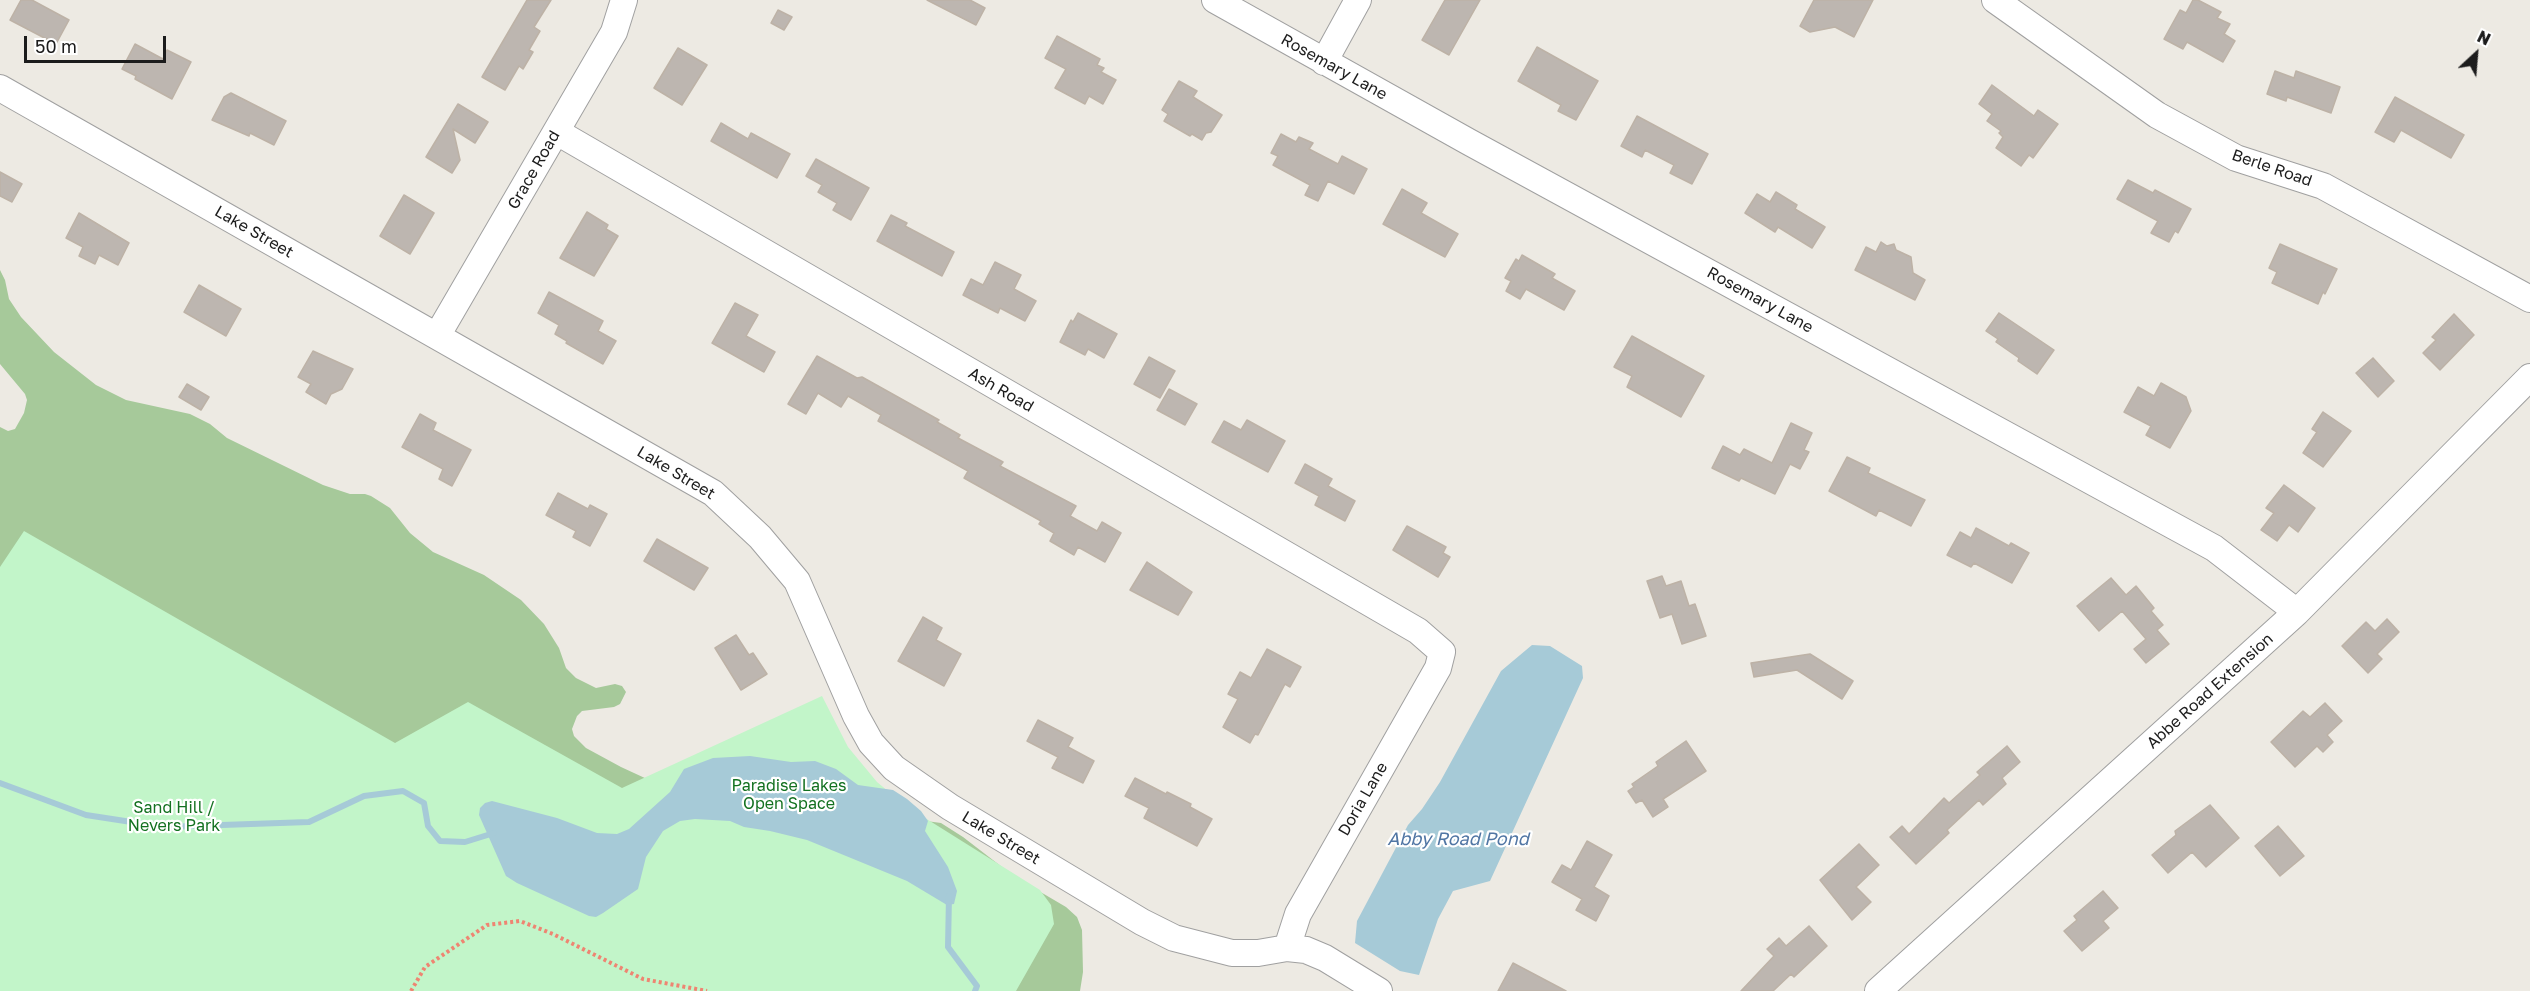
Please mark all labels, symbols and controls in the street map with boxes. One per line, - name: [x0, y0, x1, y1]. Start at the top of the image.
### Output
- scale bar: [27, 24, 170, 62]
- north arrow: [2446, 24, 2506, 84]
- text: N: [2474, 26, 2494, 49]
- street label: Rosemary Lane: [1278, 30, 1390, 104]
- text: 50 m: [35, 35, 77, 57]
- street label: Grace Road: [504, 127, 564, 213]
- street label: Berle Road: [2229, 145, 2315, 191]
- street label: Lake Street: [211, 202, 297, 262]
- street label: Rosemary Lane: [1704, 263, 1816, 337]
- street label: Ash Road: [965, 364, 1037, 416]
- street label: Lake Street: [633, 442, 719, 504]
- street label: Abbe Road Extension: [2143, 629, 2277, 753]
- street label: Doria Lane: [1334, 759, 1392, 839]
- park label: Paradise Lakes Open Space: [731, 776, 847, 814]
- park label: Sand Hill / Nevers Park: [128, 798, 220, 836]
- street label: Lake Street: [958, 807, 1044, 869]
- water label: Abby Road Pond: [1387, 828, 1529, 850]

